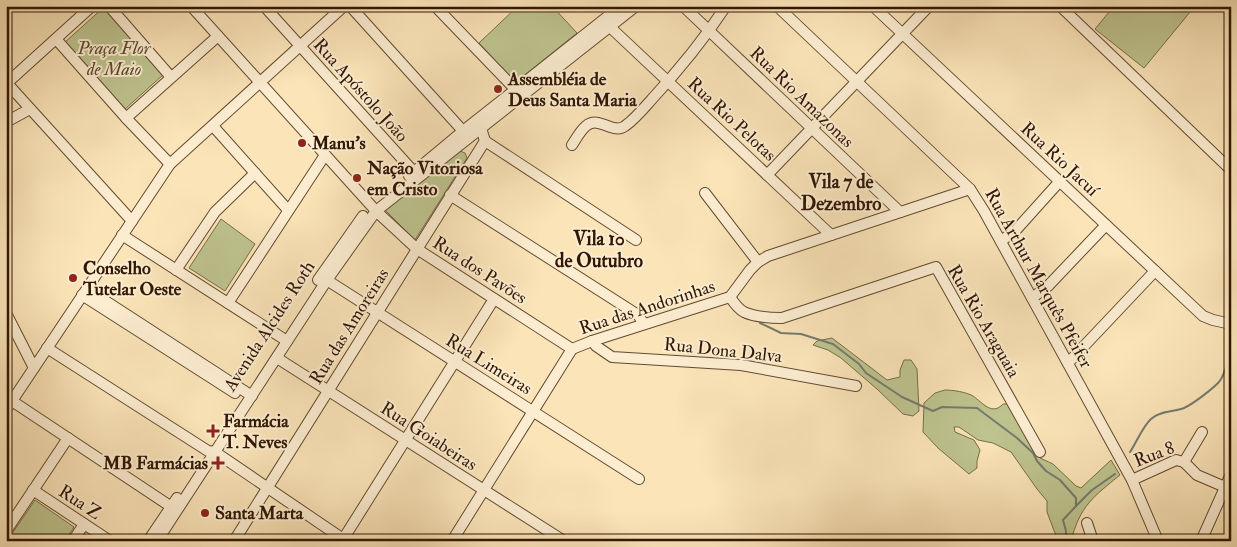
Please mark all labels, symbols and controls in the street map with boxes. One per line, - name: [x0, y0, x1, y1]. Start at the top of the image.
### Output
- street label: Rua Apóstolo João: [308, 34, 413, 147]
- park label: Praça Flor de Maio: [77, 37, 152, 81]
- street label: Rua Rio Amazonas: [745, 42, 859, 153]
- place label: Assembléia de Deus Santa Maria: [507, 68, 637, 112]
- street label: Rua Rio Pelotas: [682, 72, 781, 166]
- marker: Assembléia de Deus Santa Maria: [492, 83, 504, 95]
- street label: Rua Rio Jacuí: [1016, 117, 1105, 202]
- place label: Manu's: [311, 132, 366, 155]
- marker: Manu's: [296, 137, 308, 149]
- place label: Nação Vitoriosa em Cristo: [366, 157, 483, 201]
- district label: Vila 7 de Dezembro: [801, 170, 881, 216]
- marker: Nação Vitoriosa em Cristo: [351, 172, 363, 184]
- street label: Rua Arthur Marquês Pfeifer: [979, 184, 1098, 373]
- district label: Vila 10 de Outubro: [555, 227, 643, 273]
- street label: Rua dos Pavões: [428, 231, 531, 309]
- street label: Avenida Alcides Roth: [218, 256, 321, 397]
- place label: Conselho Tutelar Oeste: [82, 257, 182, 301]
- street label: Rua Rio Araguaia: [942, 261, 1025, 382]
- street label: Rua das Amoreiras: [305, 264, 394, 389]
- marker: Conselho Tutelar Oeste: [67, 272, 79, 284]
- street label: Rua das Andorinhas: [576, 275, 718, 340]
- street label: Rua Limeiras: [441, 329, 536, 400]
- street label: Rua Dona Dalva: [663, 333, 784, 368]
- street label: Rua Goiabeiras: [376, 397, 481, 476]
- place label: Farmácia T. Neves: [222, 410, 289, 454]
- marker: Farmácia T. Neves: [207, 425, 219, 437]
- street label: Rua 8: [1131, 436, 1178, 473]
- place label: MB Farmácias: [102, 452, 208, 475]
- marker: MB Farmácias: [212, 457, 224, 469]
- street label: Rua Z: [54, 480, 106, 525]
- place label: Santa Marta: [215, 502, 304, 525]
- marker: Santa Marta: [199, 507, 211, 519]

